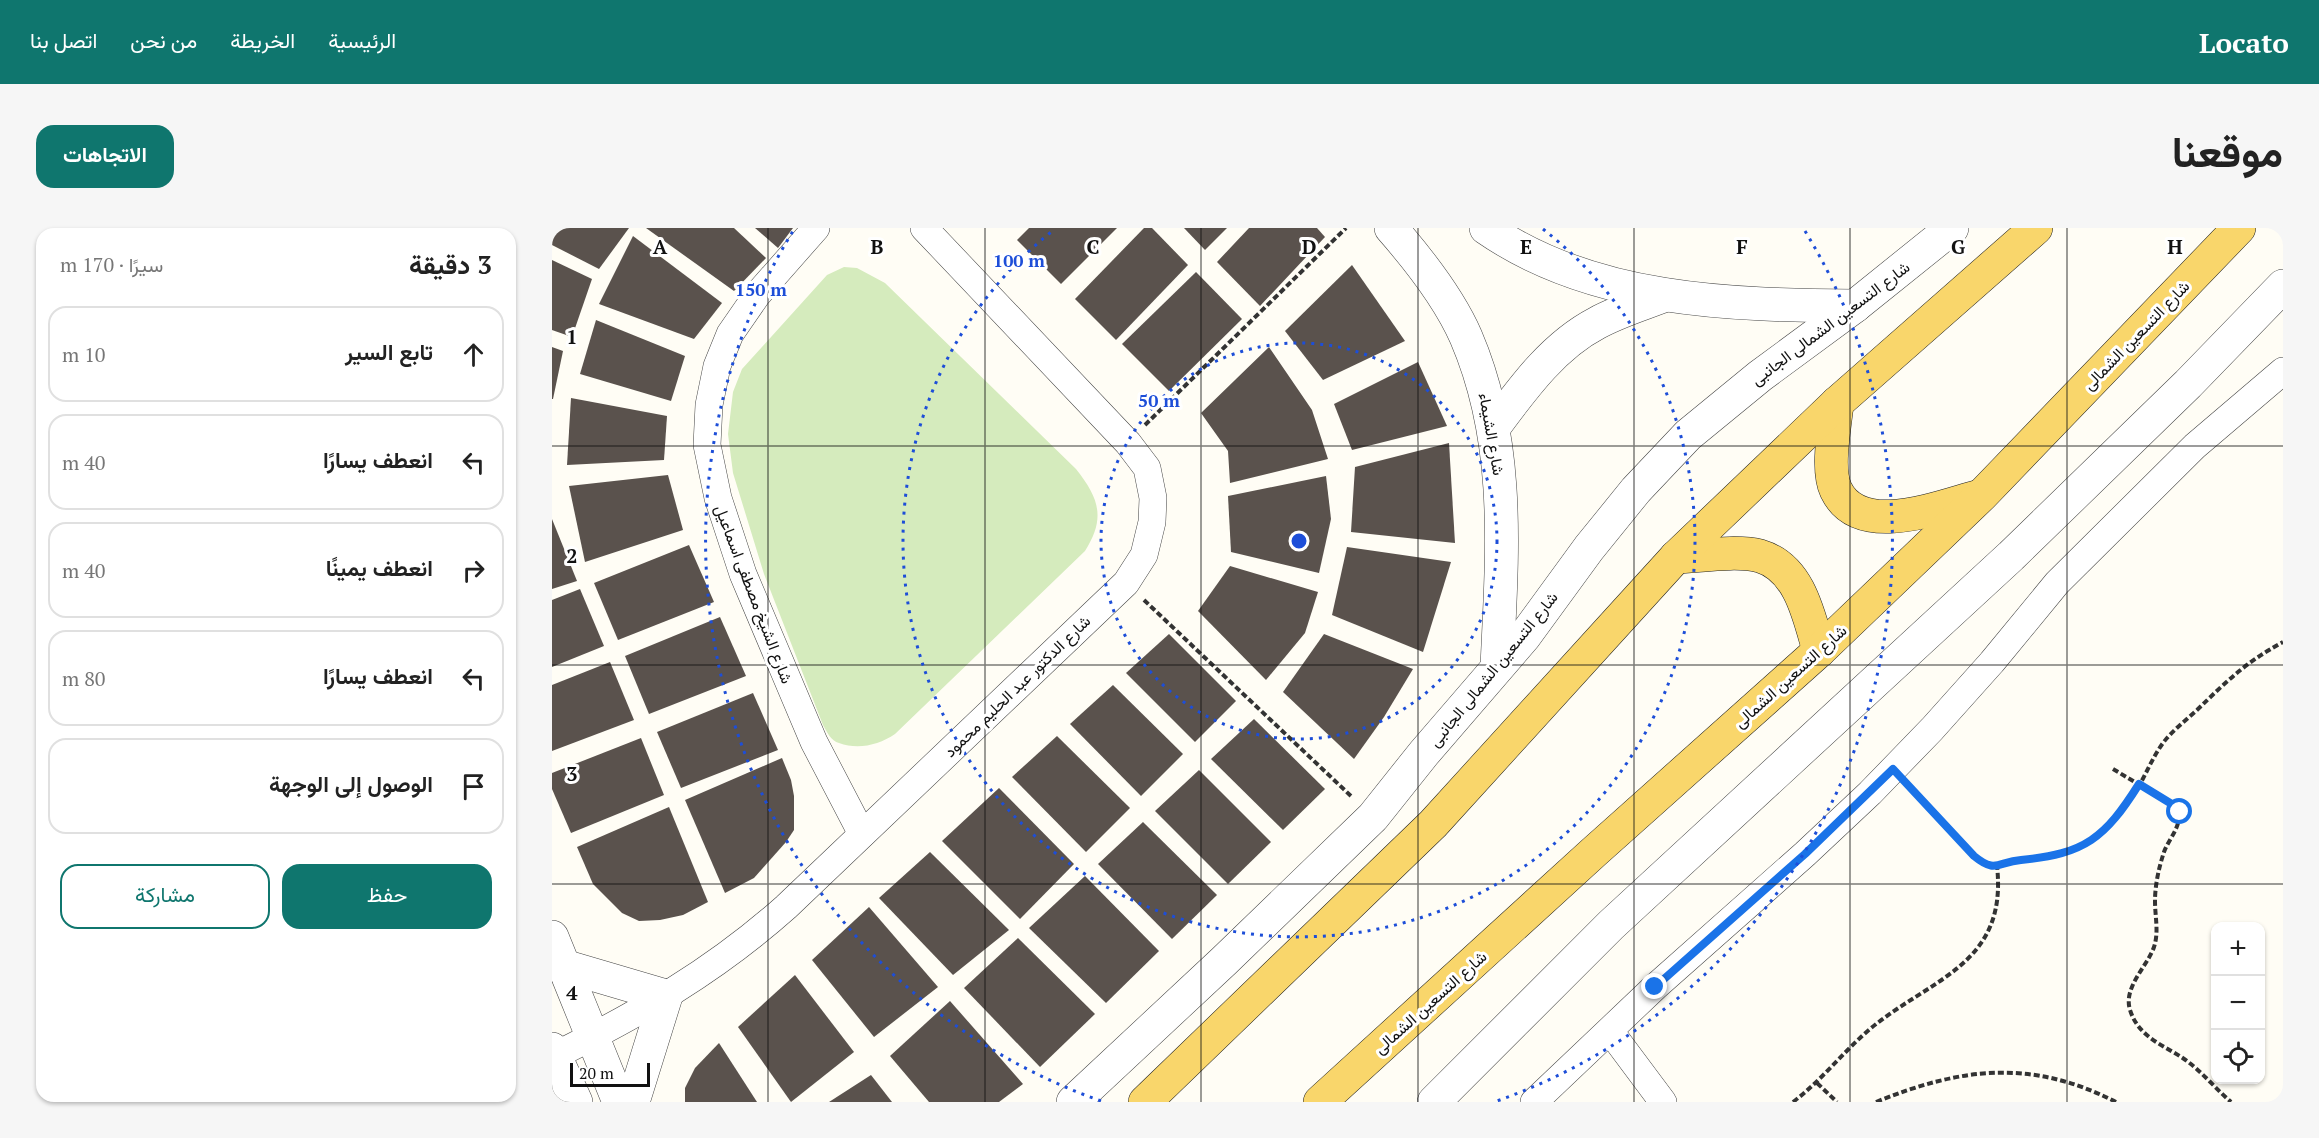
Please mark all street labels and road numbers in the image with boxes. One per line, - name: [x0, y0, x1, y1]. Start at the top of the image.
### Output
- street label: شارع التسعين الشمالى الجانبى: [1746, 256, 1915, 391]
- street label: شارع التسعين الشمالى: [2078, 275, 2195, 395]
- street label: شارع الشيماء: [1473, 391, 1510, 477]
- street label: شارع الشيخ مصطفى اسماعيل: [709, 501, 798, 687]
- street label: شارع التسعين الشمالى الجانبى: [1423, 587, 1563, 752]
- street label: شارع الدكتور عبد الحليم محمود: [939, 610, 1096, 763]
- street label: شارع التسعين الشمالى: [1729, 619, 1852, 733]
- street label: شارع التسعين الشمالى: [1369, 945, 1492, 1059]

